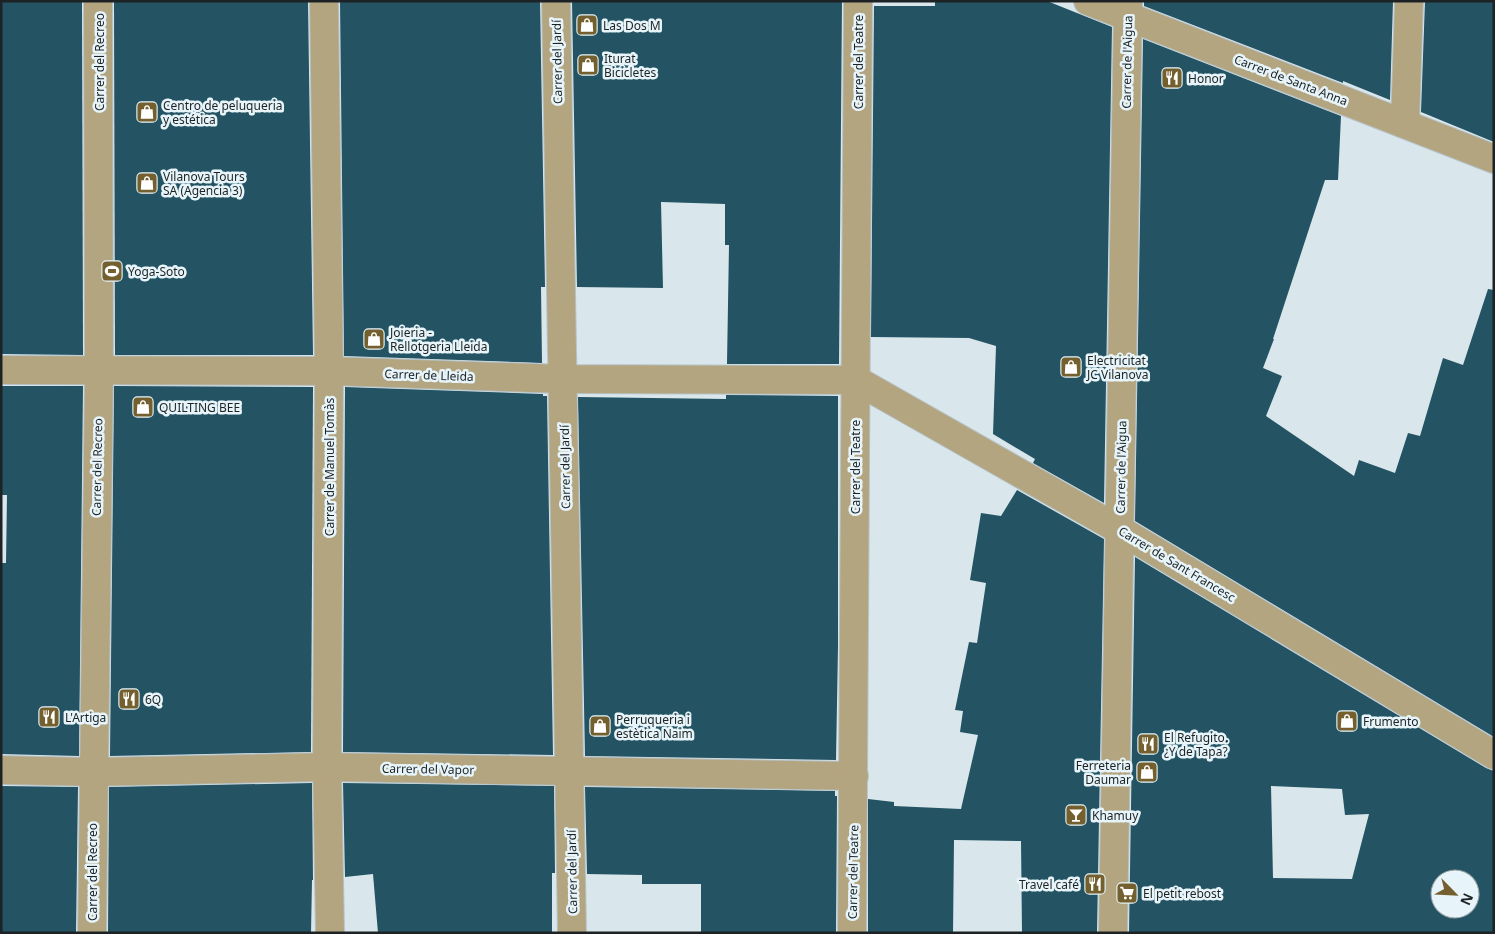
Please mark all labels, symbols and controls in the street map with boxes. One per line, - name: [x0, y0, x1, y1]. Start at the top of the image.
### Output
- street label: Carrer del Recreo: [91, 13, 108, 111]
- shop icon: Las Dos M: [575, 13, 599, 37]
- street label: Carrer del Teatre: [850, 15, 867, 109]
- street label: Carrer de l'Aigua: [1118, 15, 1136, 109]
- place label: Las Dos M: [603, 17, 661, 34]
- street label: Carrer del Jardí: [548, 19, 566, 104]
- place label: Iturat Bicicletes: [604, 50, 656, 81]
- street label: Carrer de Santa Anna: [1232, 51, 1350, 109]
- shop icon: Iturat Bicicletes: [576, 53, 600, 77]
- restaurant icon: Honor: [1160, 66, 1184, 90]
- place label: Honor: [1188, 70, 1224, 87]
- place label: Centro de peluqueria y estética: [163, 97, 282, 128]
- shop icon: Centro de peluqueria y estética: [135, 100, 159, 124]
- place label: Vilanova Tours SA (Agencia 3): [163, 168, 245, 199]
- shop icon: Vilanova Tours SA (Agencia 3): [135, 171, 159, 195]
- sports icon: Yoga-Soto: [100, 259, 124, 283]
- place label: Yoga-Soto: [128, 263, 185, 280]
- place label: Joieria - Rellotgeria Lleida: [389, 324, 487, 355]
- shop icon: Joieria - Rellotgeria Lleida: [362, 327, 386, 351]
- place label: Electricitat JC Vilanova: [1086, 352, 1148, 383]
- shop icon: Electricitat JC Vilanova: [1059, 355, 1083, 379]
- street label: Carrer de Lleida: [384, 365, 474, 385]
- shop icon: QUILTING BEE: [131, 395, 155, 419]
- street label: Carrer de Manuel Tomàs: [321, 398, 338, 536]
- place label: QUILTING BEE: [159, 399, 240, 416]
- street label: Carrer del Recreo: [88, 418, 106, 516]
- street label: Carrer del Teatre: [847, 420, 864, 514]
- street label: Carrer de l'Aigua: [1112, 420, 1130, 514]
- street label: Carrer del Jardí: [556, 424, 574, 509]
- street label: Carrer de Sant Francesc: [1115, 522, 1239, 606]
- restaurant icon: 6Q: [117, 687, 141, 711]
- place label: 6Q: [145, 691, 161, 708]
- restaurant icon: L'Artiga: [37, 705, 61, 729]
- place label: L'Artiga: [65, 709, 106, 726]
- shop icon: Frumento: [1335, 709, 1359, 733]
- place label: Perruqueria i estètica Naim: [616, 711, 693, 742]
- place label: Frumento: [1363, 713, 1419, 730]
- shop icon: Perruqueria i estètica Naim: [588, 714, 612, 738]
- place label: El Refugito. ¿Y de Tapa?: [1164, 729, 1228, 760]
- restaurant icon: El Refugito. ¿Y de Tapa?: [1136, 732, 1160, 756]
- place label: Ferreteria Daumar: [1076, 757, 1131, 788]
- street label: Carrer del Vapor: [382, 760, 474, 778]
- shop icon: Ferreteria Daumar: [1135, 760, 1159, 784]
- bar icon: Khamuy: [1064, 803, 1088, 827]
- place label: Khamuy: [1092, 807, 1139, 824]
- street label: Carrer del Recreo: [84, 823, 101, 921]
- street label: Carrer del Teatre: [844, 824, 862, 919]
- street label: Carrer del Jardí: [563, 829, 581, 914]
- north arrow: [1430, 869, 1480, 919]
- restaurant icon: Travel café: [1083, 872, 1107, 896]
- place label: Travel café: [1019, 876, 1079, 893]
- supermarket icon: El petit rebost: [1115, 881, 1139, 905]
- place label: El petit rebost: [1143, 885, 1222, 902]
- text: N: [1456, 890, 1478, 909]

